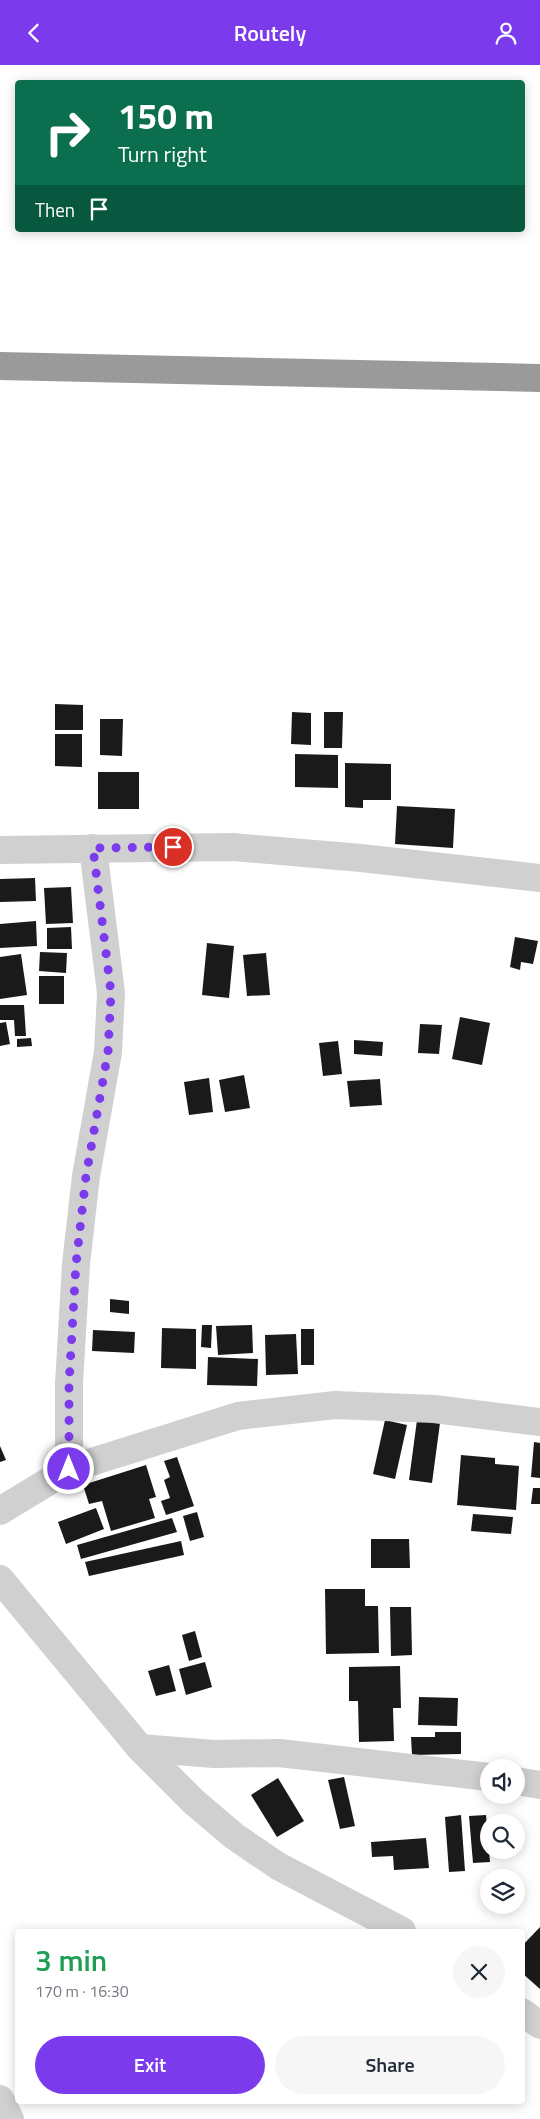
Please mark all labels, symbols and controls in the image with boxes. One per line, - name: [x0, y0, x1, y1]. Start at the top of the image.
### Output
- text: Routely: [234, 16, 306, 50]
- icon: back: [20, 19, 48, 47]
- icon: person: [492, 19, 520, 47]
- text: 150 m: [118, 89, 214, 143]
- icon: right: [35, 100, 100, 165]
- text: Turn right: [118, 137, 207, 171]
- text: Then: [35, 195, 75, 224]
- icon: arrive: [85, 195, 113, 223]
- pin: [152, 826, 194, 868]
- icon: arrive: [159, 833, 187, 861]
- position arrow: [42, 1442, 94, 1494]
- map controls: [480, 1759, 525, 1914]
- button: sound: [480, 1759, 525, 1804]
- button: search: [480, 1814, 525, 1859]
- button: layers: [480, 1869, 525, 1914]
- text: 3 min: [35, 1937, 107, 1983]
- button: close: [453, 1946, 505, 1998]
- text: 170 m · 16:30: [35, 1979, 129, 2003]
- button: Exit: [35, 2036, 265, 2094]
- button: Share: [275, 2036, 505, 2094]

